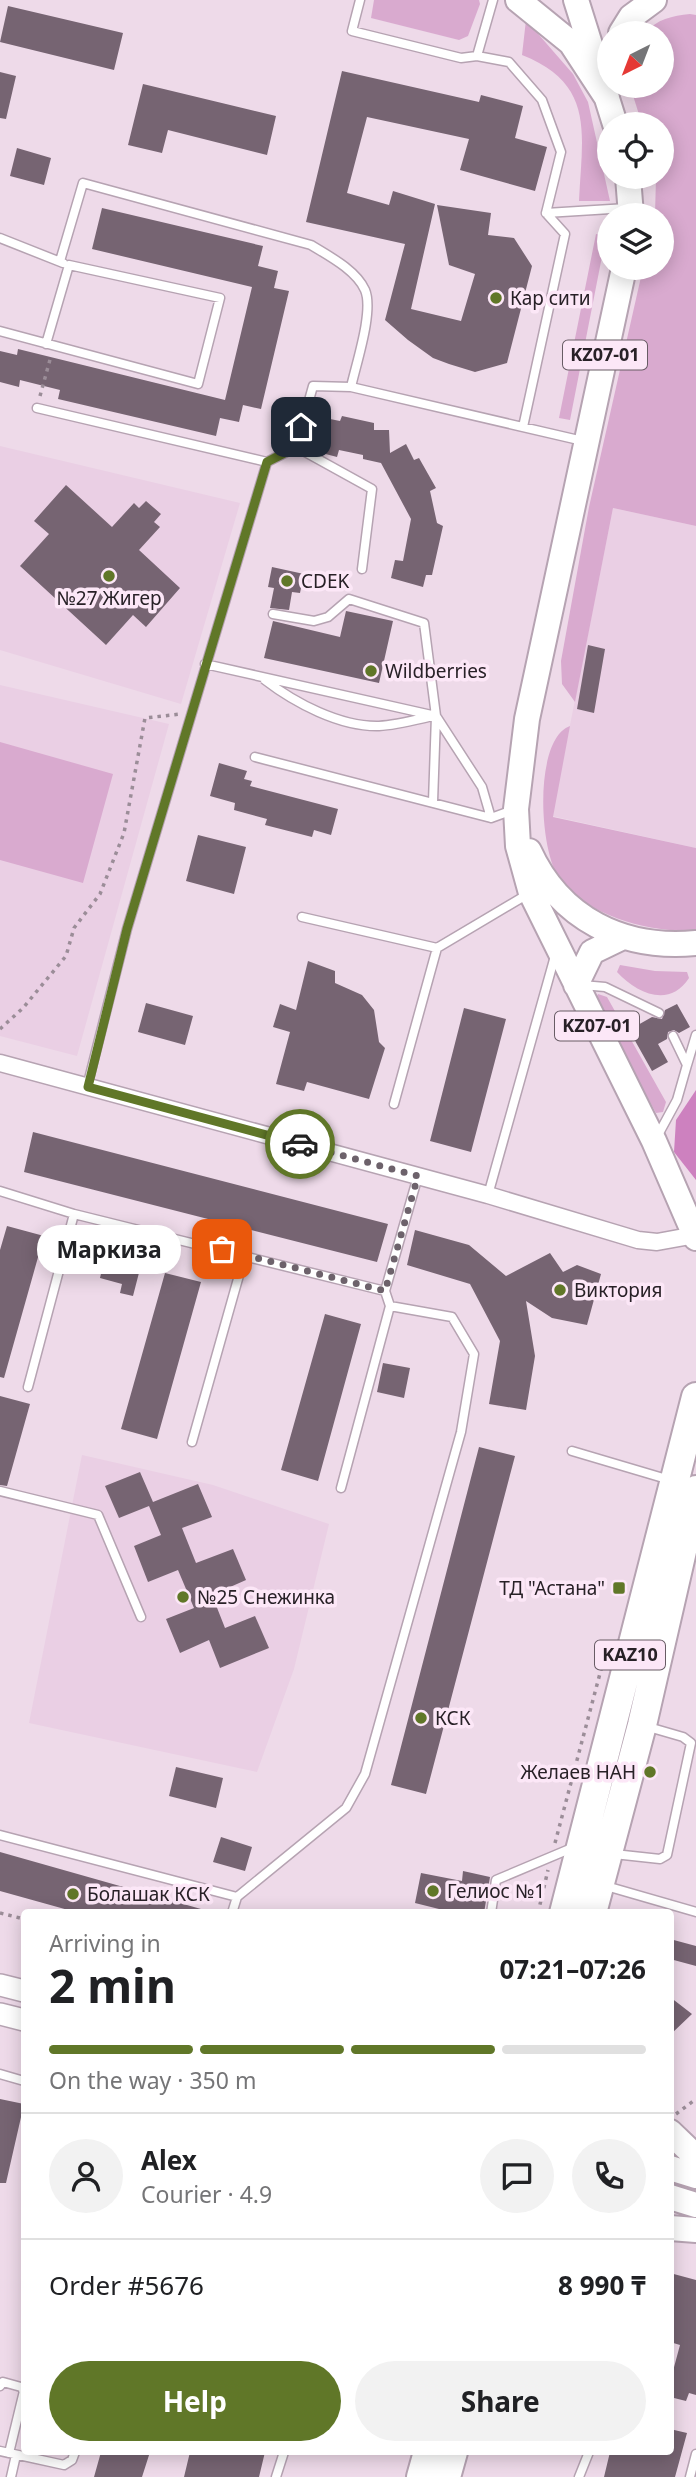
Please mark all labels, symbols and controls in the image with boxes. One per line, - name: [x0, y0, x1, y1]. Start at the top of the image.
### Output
- north arrow: [597, 21, 674, 98]
- map controls: [597, 21, 674, 280]
- button: locate: [597, 112, 674, 189]
- button: layers: [597, 203, 674, 280]
- place label: Кар сити: [510, 285, 591, 311]
- marker: Кар сити: [488, 290, 504, 306]
- road number: KZ07-01: [563, 340, 647, 370]
- pin: [271, 397, 331, 457]
- icon: home: [282, 408, 320, 446]
- marker: №27 Жигер: [101, 568, 117, 584]
- place label: CDEK: [301, 568, 349, 594]
- marker: CDEK: [279, 573, 295, 589]
- place label: №27 Жигер: [56, 585, 162, 611]
- place label: Wildberries: [385, 658, 487, 684]
- marker: Wildberries: [363, 663, 379, 679]
- road number: KZ07-01: [555, 1012, 639, 1041]
- courier: [265, 1109, 335, 1179]
- icon: car: [281, 1125, 319, 1163]
- pin: [192, 1219, 252, 1279]
- callout: Маркиза: [37, 1224, 180, 1274]
- icon: bag: [203, 1230, 241, 1268]
- text: Маркиза: [56, 1233, 162, 1265]
- place label: Виктория: [574, 1277, 662, 1303]
- marker: Виктория: [552, 1282, 568, 1298]
- place label: ТД "Астана": [499, 1575, 605, 1601]
- marker: ТД "Астана": [611, 1580, 627, 1596]
- place label: №25 Снежинка: [197, 1584, 335, 1610]
- marker: №25 Снежинка: [175, 1589, 191, 1605]
- road number: KAZ10: [595, 1640, 665, 1670]
- place label: КСК: [435, 1705, 471, 1731]
- marker: КСК: [413, 1710, 429, 1726]
- place label: Желаев НАН: [521, 1759, 636, 1785]
- marker: Желаев НАН: [642, 1764, 658, 1780]
- place label: Гелиос №1: [447, 1878, 545, 1904]
- place label: Болашак КСК: [87, 1881, 210, 1907]
- marker: Гелиос №1: [425, 1883, 441, 1899]
- marker: Болашак КСК: [65, 1886, 81, 1902]
- text: Arriving in: [49, 1927, 161, 1959]
- text: 07:21–07:26: [499, 1951, 646, 1987]
- text: 2 min: [49, 1954, 176, 2016]
- text: On the way · 350 m: [49, 2064, 256, 2096]
- button: person: [49, 2139, 123, 2213]
- button: chat: [480, 2139, 554, 2213]
- button: phone: [572, 2139, 646, 2213]
- text: Alex: [141, 2142, 197, 2178]
- text: Courier · 4.9: [141, 2178, 272, 2210]
- text: Order #5676: [49, 2267, 204, 2303]
- text: 8 990 ₸: [558, 2267, 646, 2303]
- button: Help: [49, 2361, 341, 2441]
- button: Share: [355, 2361, 646, 2441]

